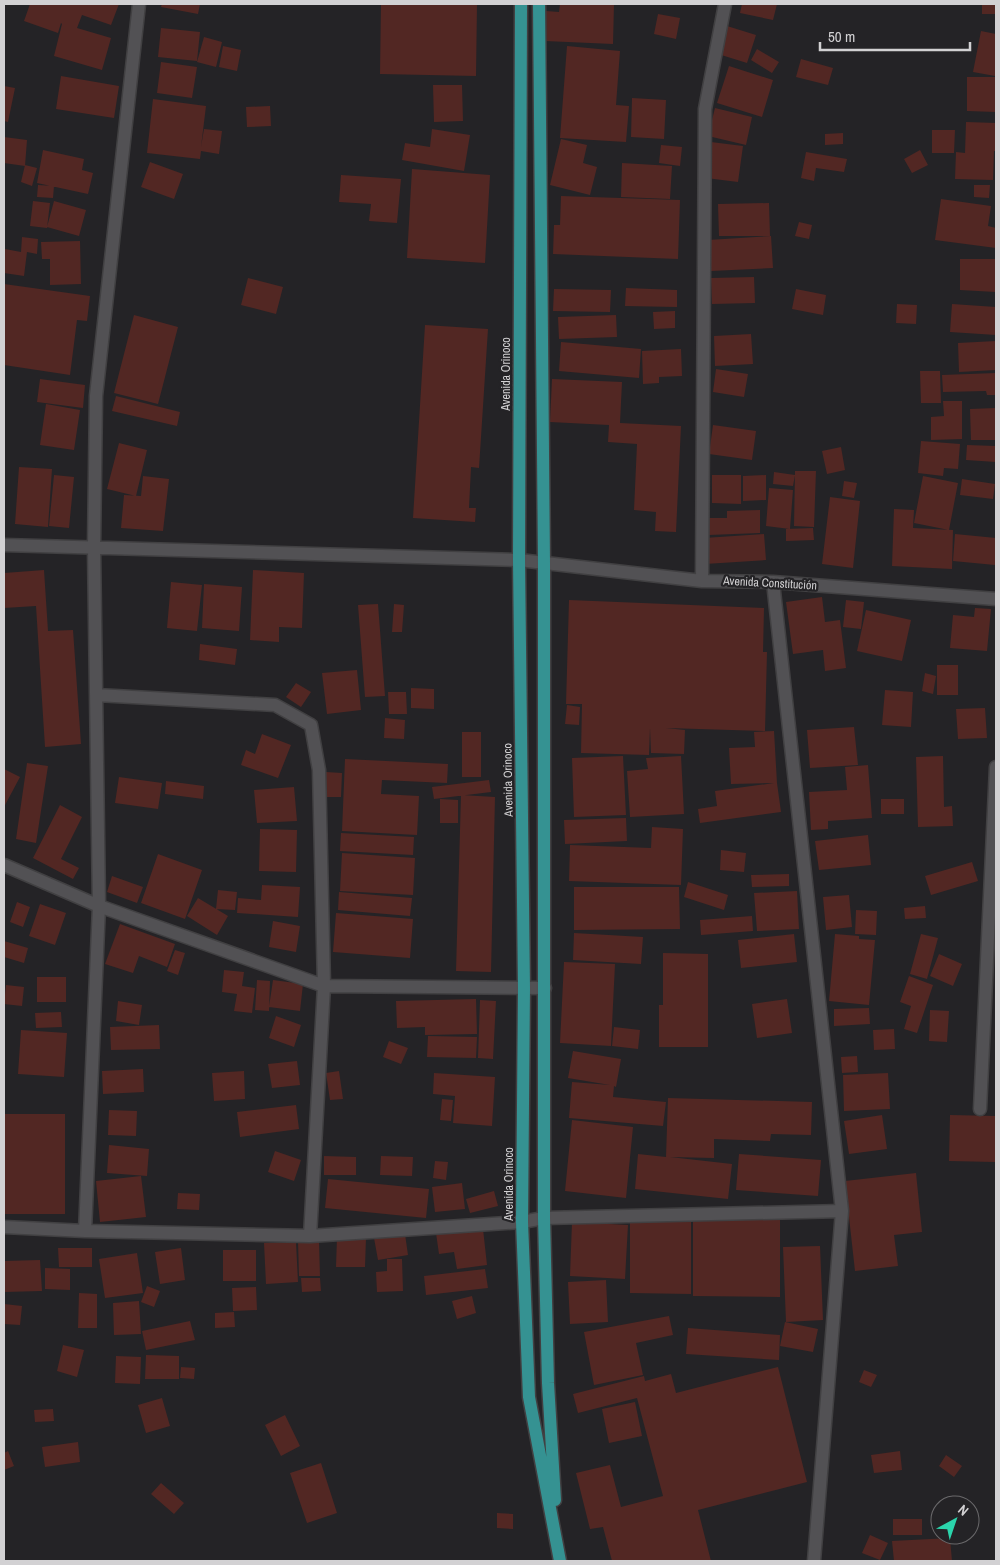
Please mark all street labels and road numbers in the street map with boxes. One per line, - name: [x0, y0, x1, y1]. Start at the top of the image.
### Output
- street label: Avenida Orinoco: [498, 337, 514, 412]
- street label: Avenida Constitución: [722, 573, 817, 593]
- street label: Avenida Orinoco: [499, 743, 517, 818]
- street label: Avenida Orinoco: [501, 1147, 517, 1222]

